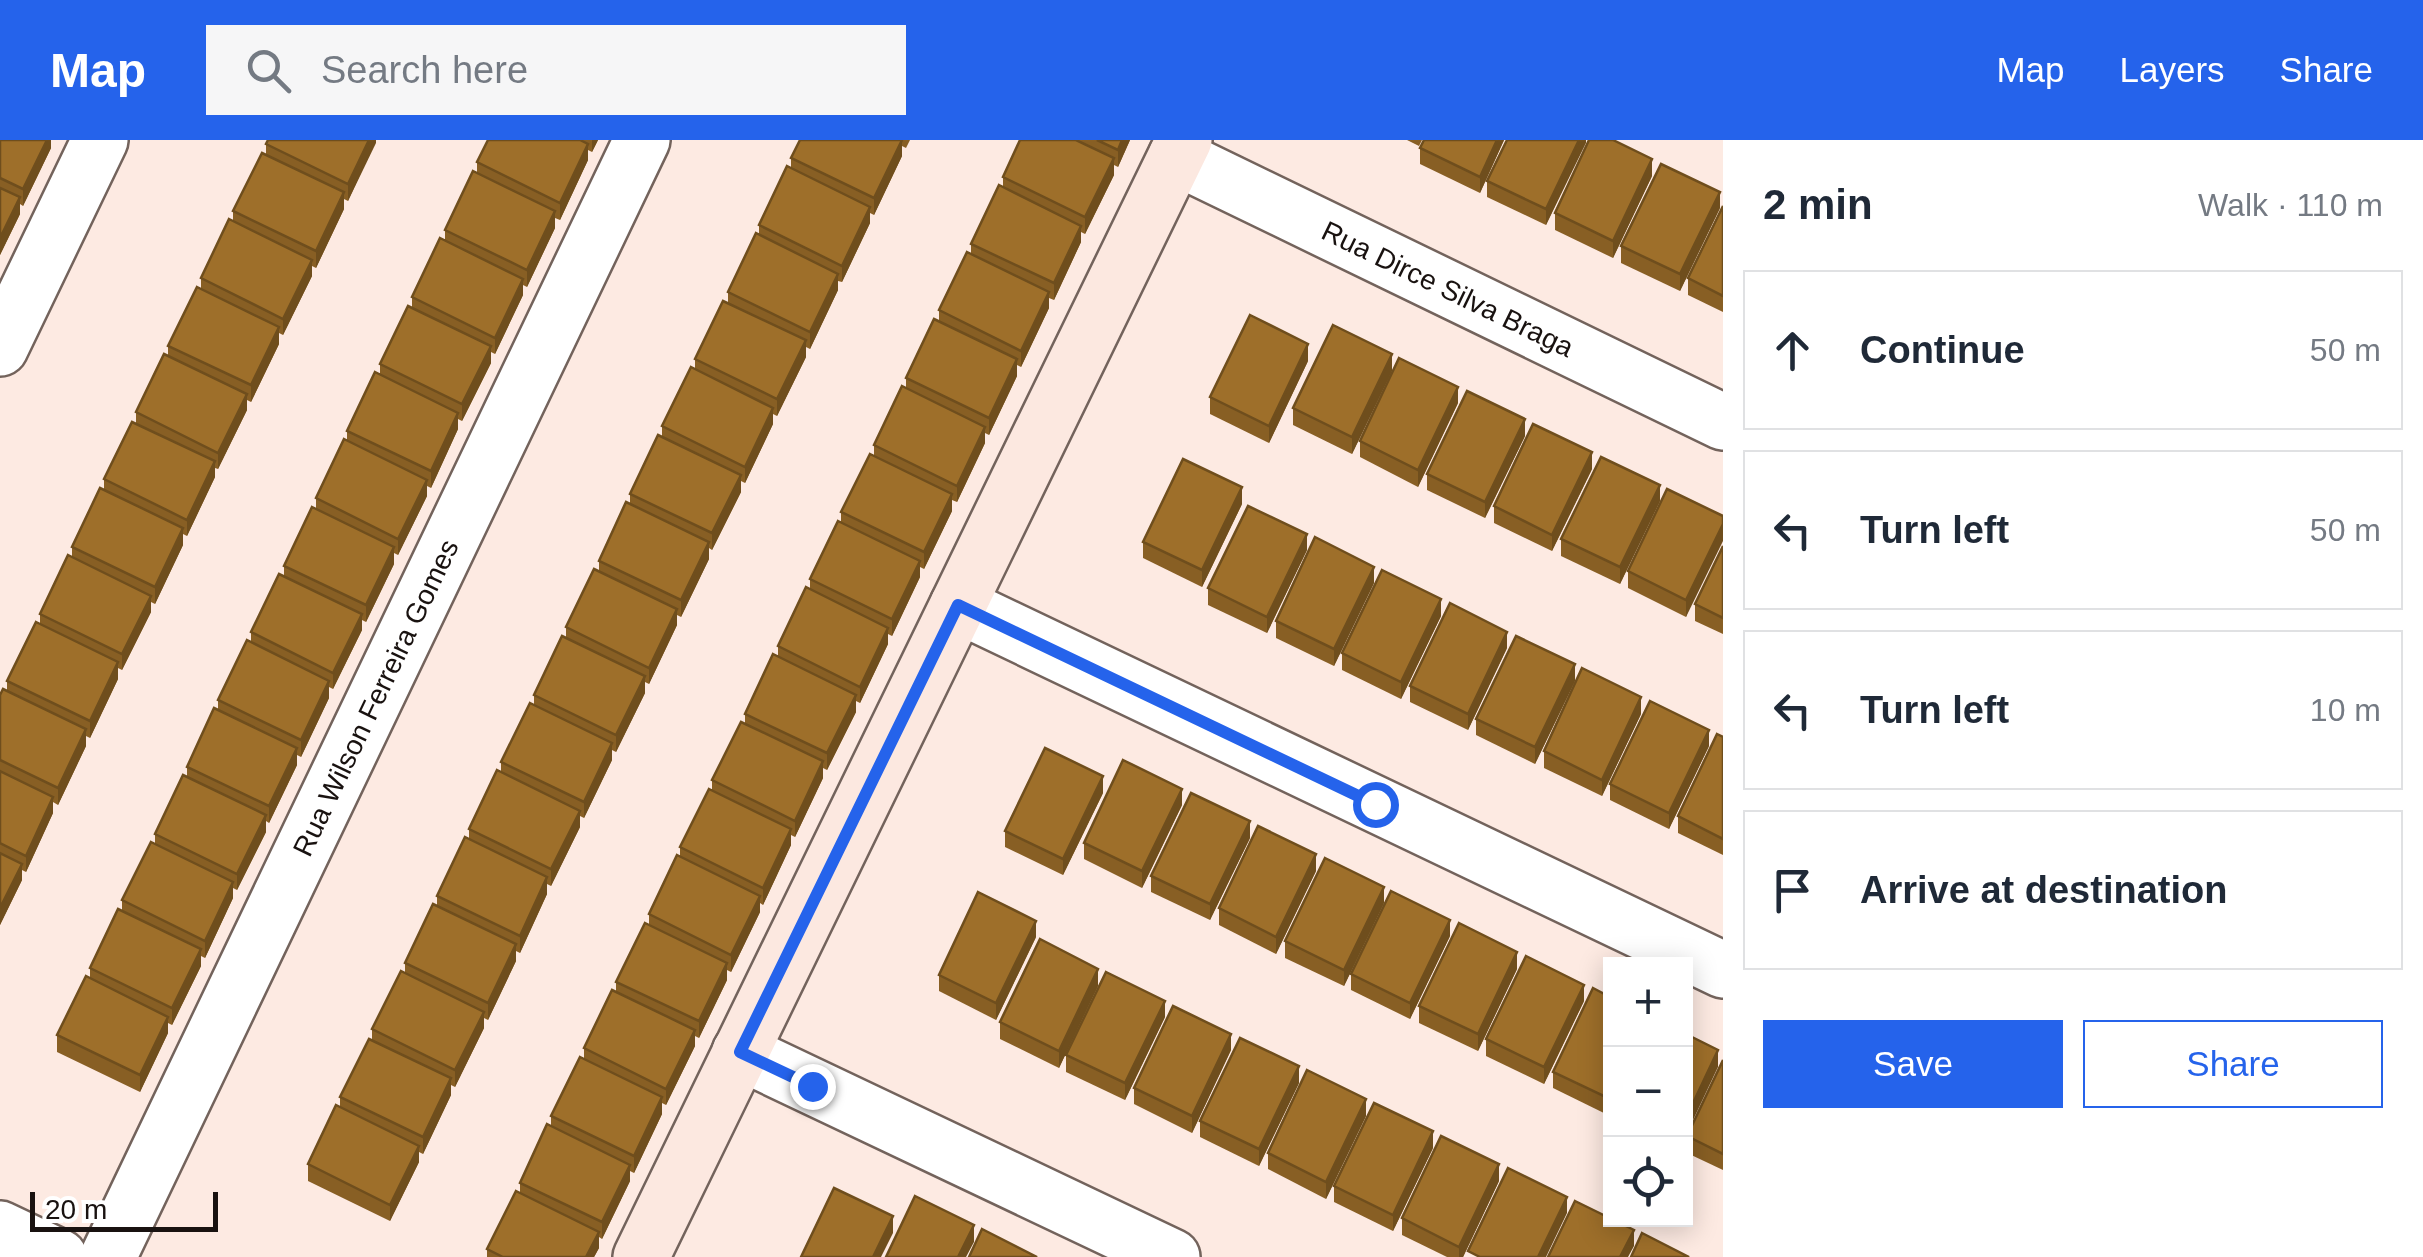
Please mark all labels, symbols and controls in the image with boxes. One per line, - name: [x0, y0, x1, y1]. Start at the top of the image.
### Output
- search box: [206, 25, 906, 115]
- icon: search: [241, 43, 296, 98]
- text: Map: [50, 44, 146, 97]
- text: Search here: [321, 49, 528, 91]
- text: Map: [1996, 50, 2065, 89]
- text: Layers: [2120, 50, 2225, 89]
- text: Share: [2280, 50, 2373, 89]
- text: 2 min: [1763, 181, 1873, 228]
- text: Walk · 110 m: [2198, 187, 2383, 223]
- street label: Rua Dirce Silva Braga: [1317, 215, 1579, 363]
- icon: ahead: [1765, 323, 1820, 378]
- text: Continue: [1860, 329, 2025, 371]
- text: 50 m: [2310, 332, 2381, 368]
- icon: left: [1765, 503, 1820, 558]
- text: Turn left: [1860, 509, 2009, 551]
- text: 50 m: [2310, 512, 2381, 548]
- street label: Rua Wilson Ferreira Gomes: [287, 535, 465, 861]
- icon: left: [1765, 683, 1820, 738]
- text: Turn left: [1860, 689, 2009, 731]
- text: 10 m: [2310, 692, 2381, 728]
- route start: [1353, 782, 1399, 828]
- icon: arrive: [1765, 863, 1820, 918]
- text: Arrive at destination: [1860, 869, 2227, 911]
- map controls: [1603, 957, 1693, 1227]
- button: +: [1603, 957, 1693, 1047]
- button: Save: [1763, 1020, 2063, 1108]
- button: Share: [2083, 1020, 2383, 1108]
- button: −: [1603, 1047, 1693, 1137]
- route end: [790, 1064, 836, 1110]
- button: locate: [1603, 1137, 1693, 1227]
- scale bar: [30, 1187, 218, 1232]
- text: 20 m: [45, 1194, 107, 1225]

